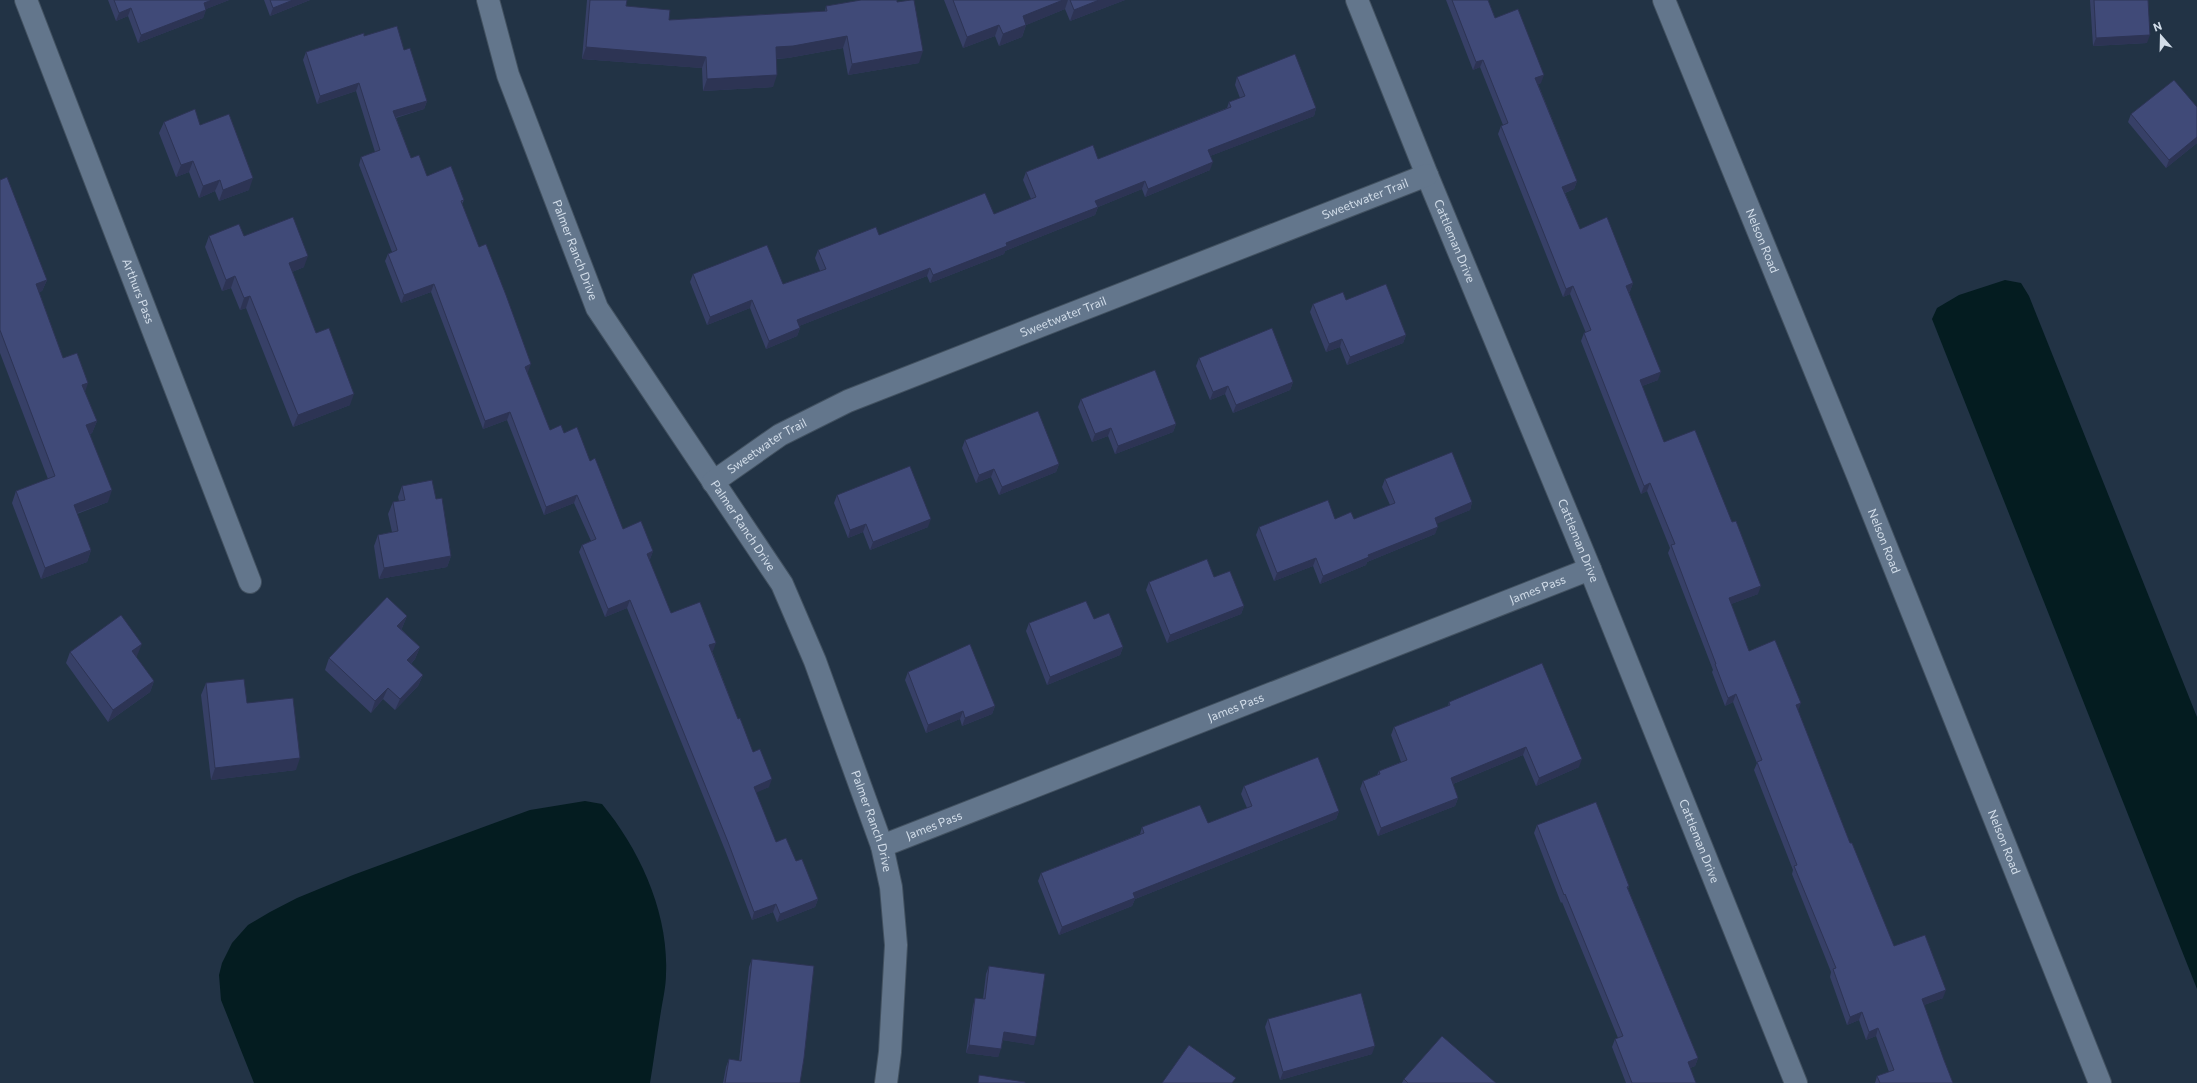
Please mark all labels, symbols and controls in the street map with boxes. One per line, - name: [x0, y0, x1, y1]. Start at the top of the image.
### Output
- north arrow: [2141, 16, 2181, 56]
- text: N: [2151, 19, 2164, 34]
- street label: Sweetwater Trail: [1320, 175, 1410, 221]
- street label: Cattleman Drive: [1432, 197, 1479, 284]
- street label: Palmer Ranch Drive: [550, 198, 601, 302]
- street label: Nelson Road: [1744, 206, 1782, 275]
- street label: Arthurs Pass: [120, 256, 158, 325]
- street label: Sweetwater Trail: [1018, 293, 1108, 339]
- street label: Sweetwater Trail: [724, 415, 809, 476]
- street label: Palmer Ranch Drive: [708, 477, 779, 573]
- street label: Cattleman Drive: [1556, 496, 1602, 584]
- street label: Nelson Road: [1866, 506, 1904, 575]
- street label: James Pass: [1507, 571, 1567, 607]
- street label: James Pass: [1205, 689, 1266, 725]
- street label: Palmer Ranch Drive: [849, 768, 895, 873]
- street label: Cattleman Drive: [1677, 797, 1723, 885]
- street label: James Pass: [904, 807, 964, 843]
- street label: Nelson Road: [1986, 807, 2024, 876]

